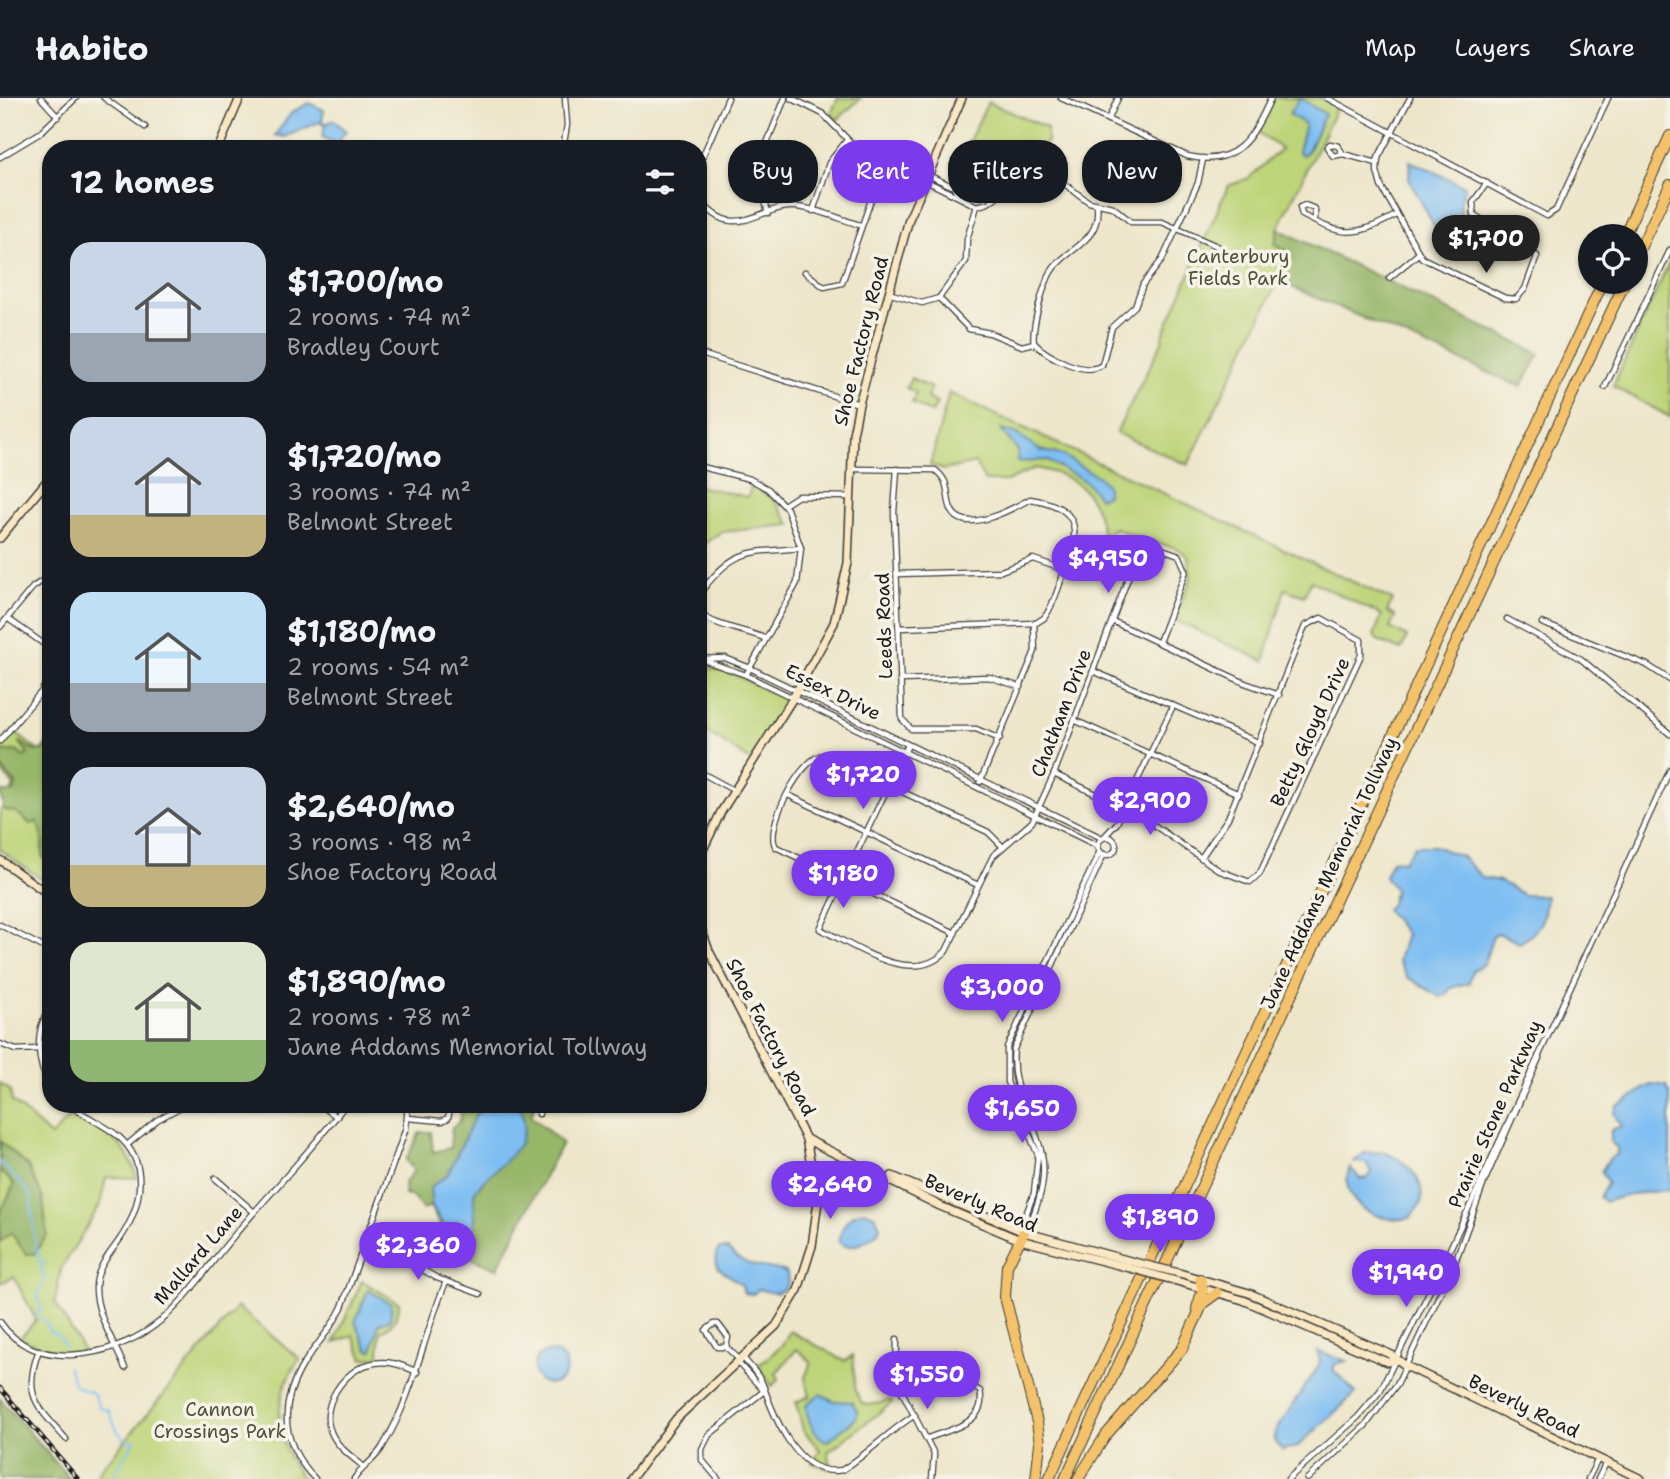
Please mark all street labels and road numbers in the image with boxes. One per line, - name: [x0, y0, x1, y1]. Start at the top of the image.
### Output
- street label: Shoe Factory Road: [828, 254, 894, 428]
- street label: Leeds Road: [870, 572, 898, 680]
- street label: Chatham Drive: [1025, 645, 1097, 781]
- street label: Betty Gloyd Drive: [1264, 653, 1356, 811]
- street label: Essex Drive: [781, 658, 885, 726]
- street label: Jane Addams Memorial Tollway: [1255, 733, 1403, 1013]
- street label: Shoe Factory Road: [720, 954, 822, 1120]
- street label: Prairie Stone Parkway: [1442, 1016, 1548, 1212]
- street label: Beverly Road: [921, 1168, 1041, 1238]
- street label: Mallard Lane: [148, 1200, 248, 1310]
- street label: Beverly Road: [1464, 1368, 1584, 1444]

